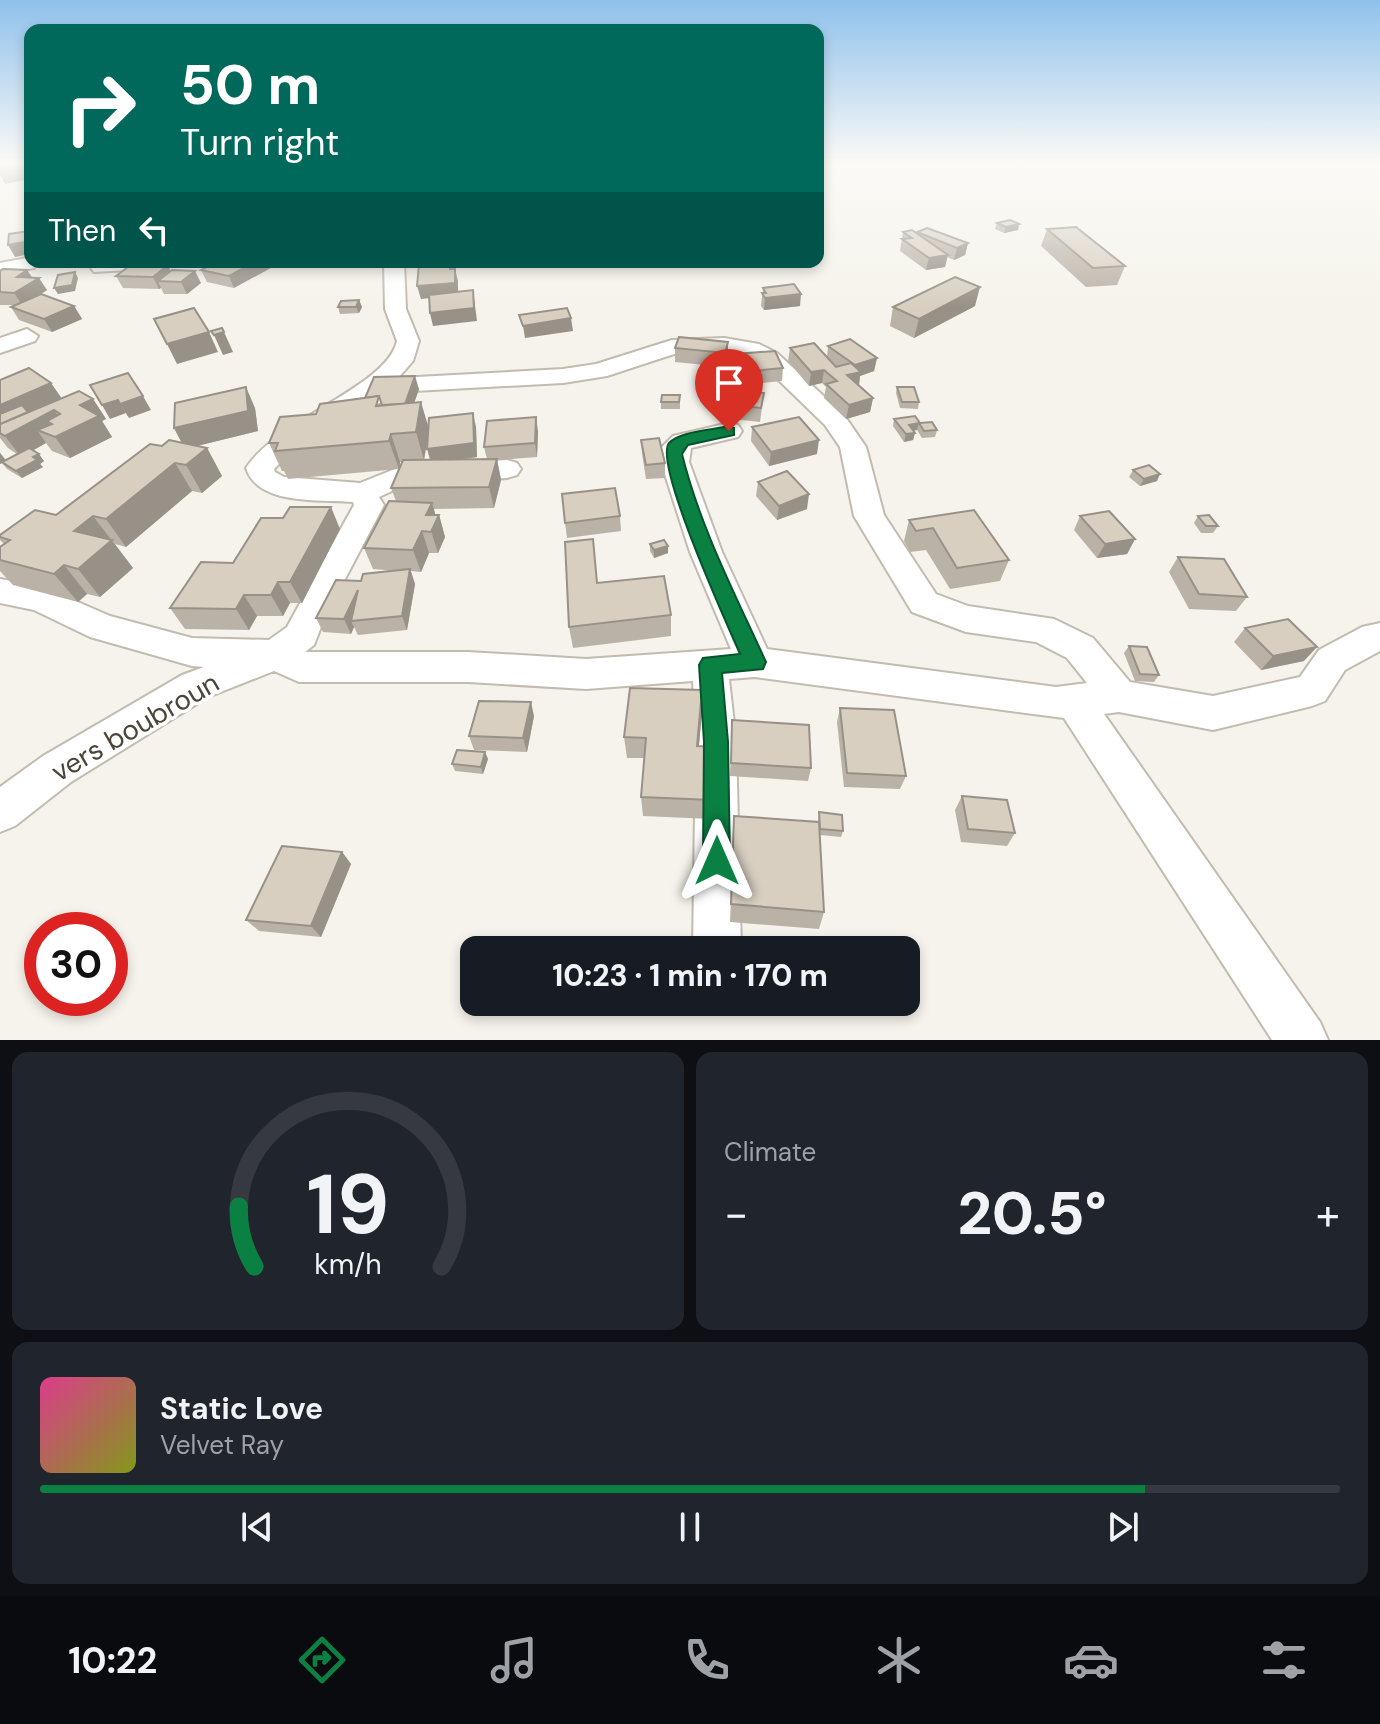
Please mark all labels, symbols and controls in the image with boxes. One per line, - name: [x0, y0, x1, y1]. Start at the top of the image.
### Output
- text: 50 m: [180, 48, 320, 121]
- icon: right: [48, 56, 152, 160]
- text: Turn right: [180, 119, 339, 166]
- icon: left: [132, 208, 176, 252]
- text: Then: [48, 211, 116, 250]
- pin: [695, 349, 763, 431]
- icon: arrive: [707, 361, 751, 405]
- street label: vers boubroun: [44, 664, 226, 790]
- position arrow: [675, 819, 759, 903]
- speed limit sign: 30: [24, 912, 128, 1016]
- text: 10:23 · 1 min · 170 m: [552, 956, 828, 995]
- text: Climate: [724, 1135, 816, 1169]
- text: 19: [306, 1150, 390, 1259]
- text: 20.5°: [957, 1174, 1107, 1253]
- text: −: [724, 1185, 748, 1243]
- text: +: [1316, 1185, 1340, 1243]
- text: km/h: [314, 1246, 382, 1283]
- text: Static Love: [160, 1389, 323, 1428]
- text: Velvet Ray: [160, 1428, 284, 1462]
- icon: previous: [235, 1505, 279, 1549]
- icon: pause: [668, 1505, 712, 1549]
- icon: next: [1101, 1505, 1145, 1549]
- icon: directions: [294, 1632, 350, 1688]
- icon: music: [486, 1632, 542, 1688]
- icon: phone: [679, 1632, 735, 1688]
- icon: climate: [871, 1632, 927, 1688]
- icon: car: [1063, 1632, 1119, 1688]
- icon: filters: [1256, 1632, 1312, 1688]
- text: 10:22: [68, 1637, 157, 1684]

